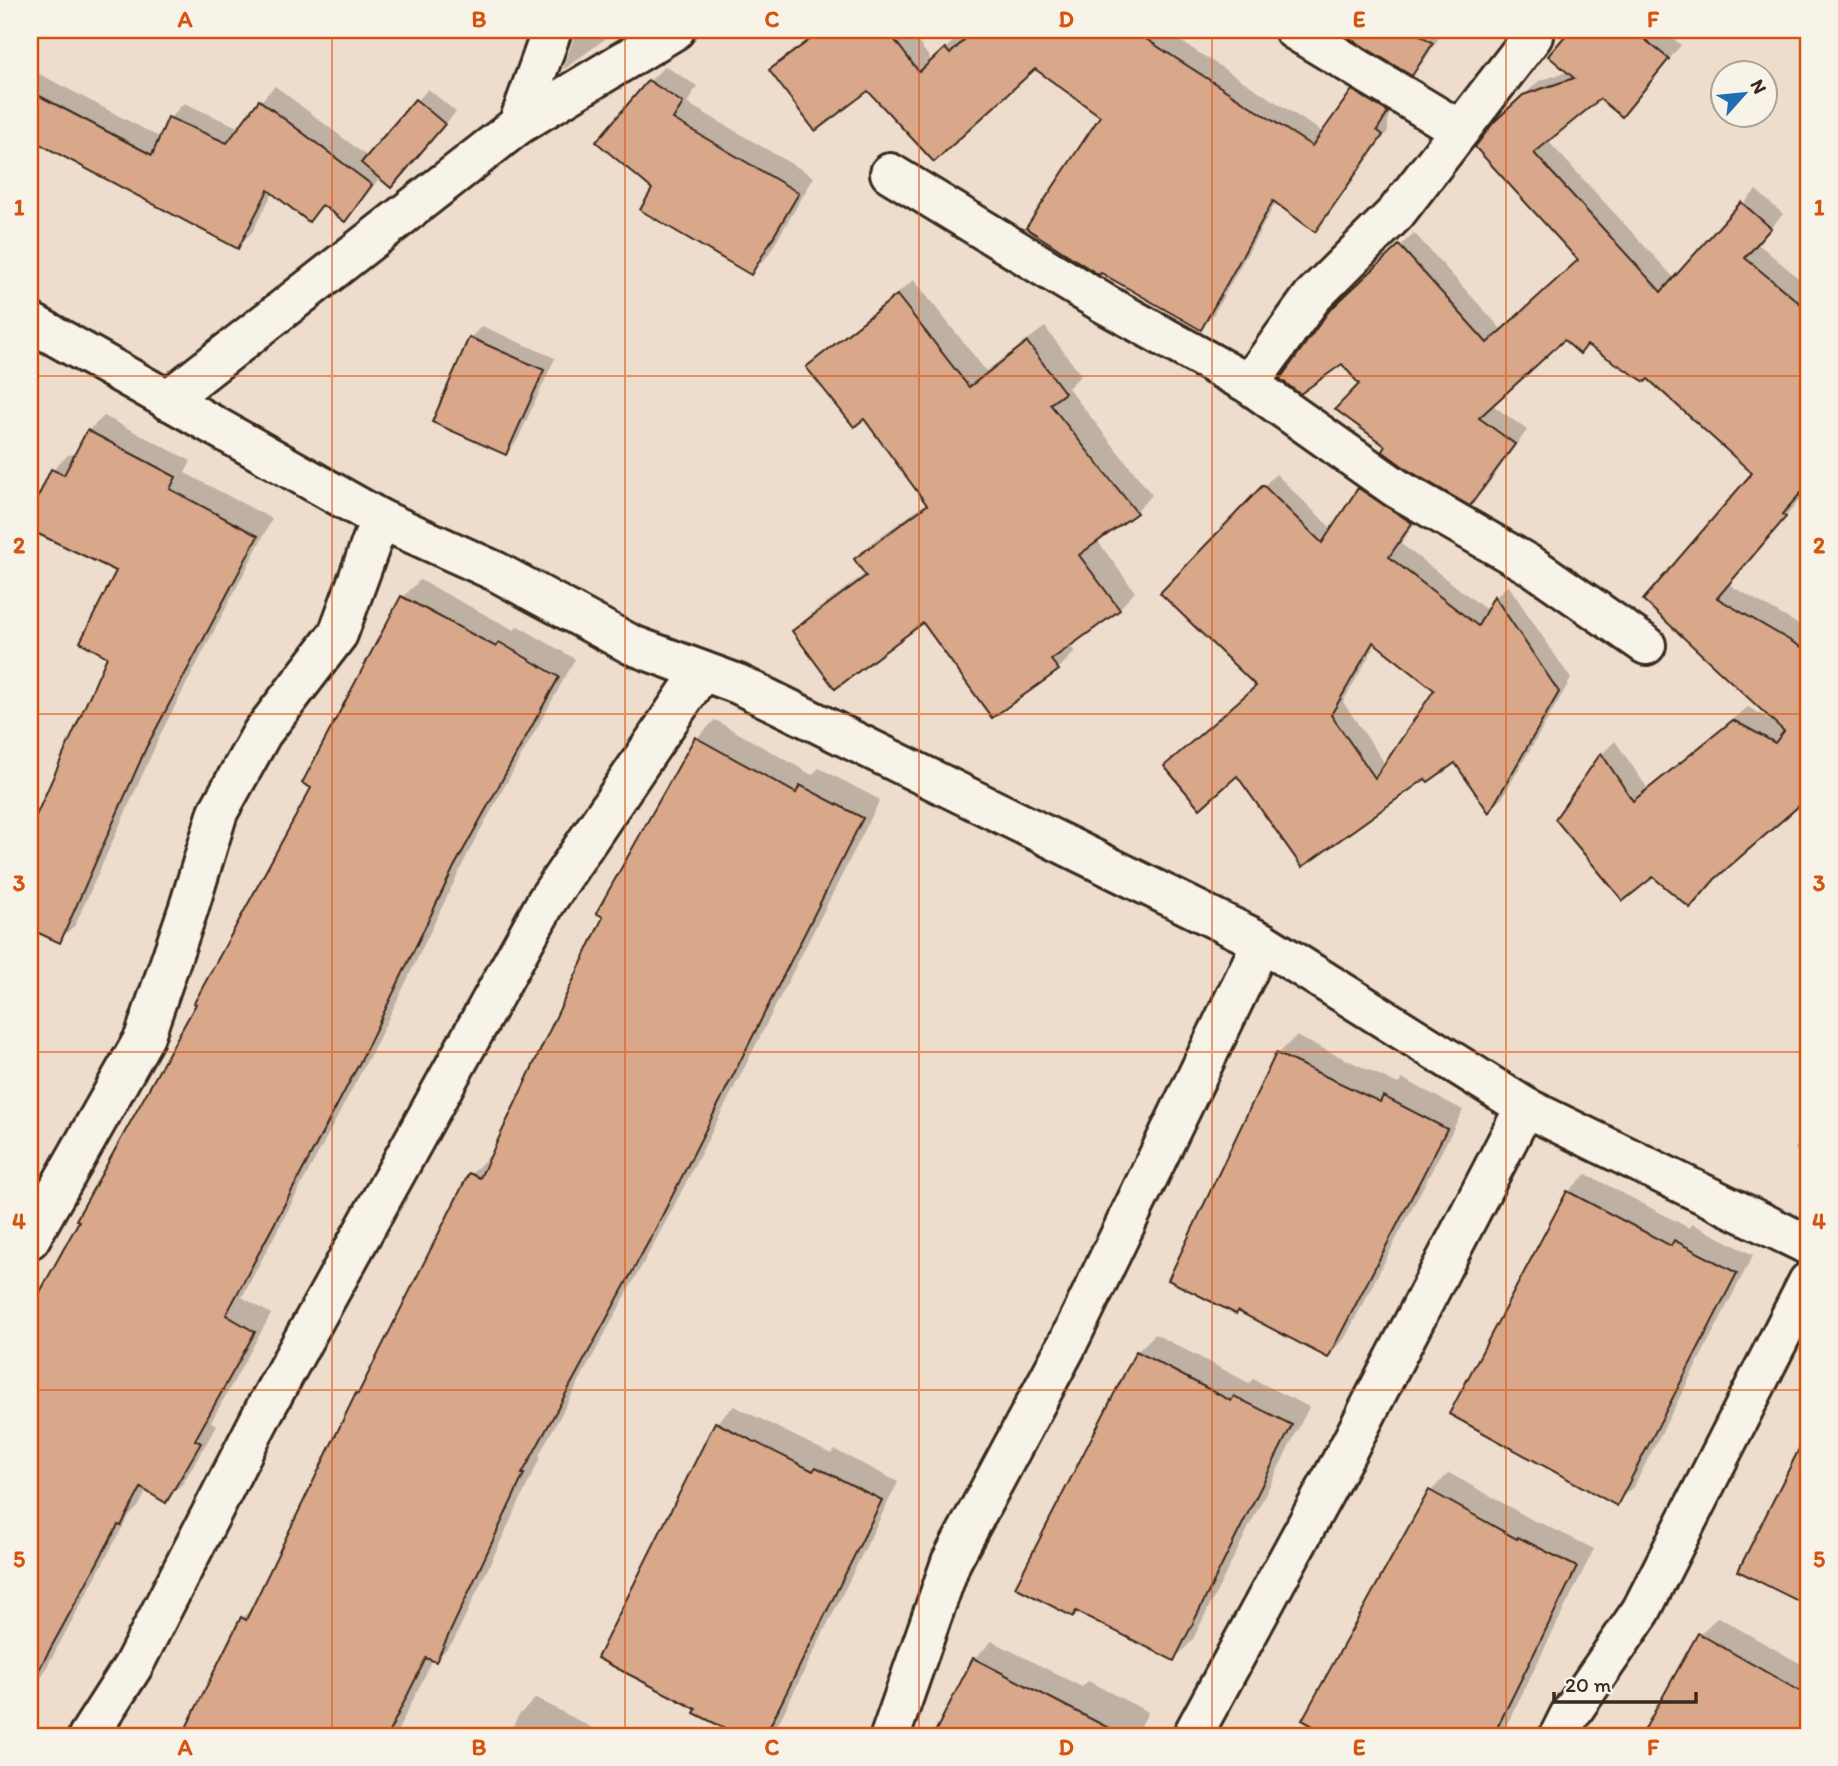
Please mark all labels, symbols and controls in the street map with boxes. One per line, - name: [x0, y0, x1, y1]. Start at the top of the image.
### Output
- text: A: [177, 5, 193, 33]
- text: B: [472, 5, 487, 33]
- text: C: [765, 5, 780, 33]
- text: D: [1058, 5, 1074, 33]
- text: E: [1353, 5, 1366, 33]
- text: F: [1647, 5, 1660, 33]
- north arrow: [1708, 60, 1778, 130]
- text: N: [1746, 76, 1772, 97]
- text: 1: [14, 193, 25, 221]
- text: 1: [1814, 193, 1825, 221]
- text: 2: [13, 531, 26, 559]
- text: 2: [1813, 531, 1826, 559]
- text: 3: [13, 869, 26, 897]
- text: 3: [1813, 869, 1826, 897]
- text: 4: [12, 1207, 26, 1235]
- text: 4: [1812, 1207, 1826, 1235]
- text: 5: [13, 1545, 25, 1573]
- text: 5: [1813, 1545, 1825, 1573]
- scale bar: [1554, 1661, 1696, 1705]
- text: 20 m: [1565, 1672, 1612, 1697]
- text: A: [177, 1733, 193, 1761]
- text: B: [472, 1733, 487, 1761]
- text: C: [765, 1733, 780, 1761]
- text: D: [1058, 1733, 1074, 1761]
- text: E: [1353, 1733, 1366, 1761]
- text: F: [1647, 1733, 1660, 1761]

